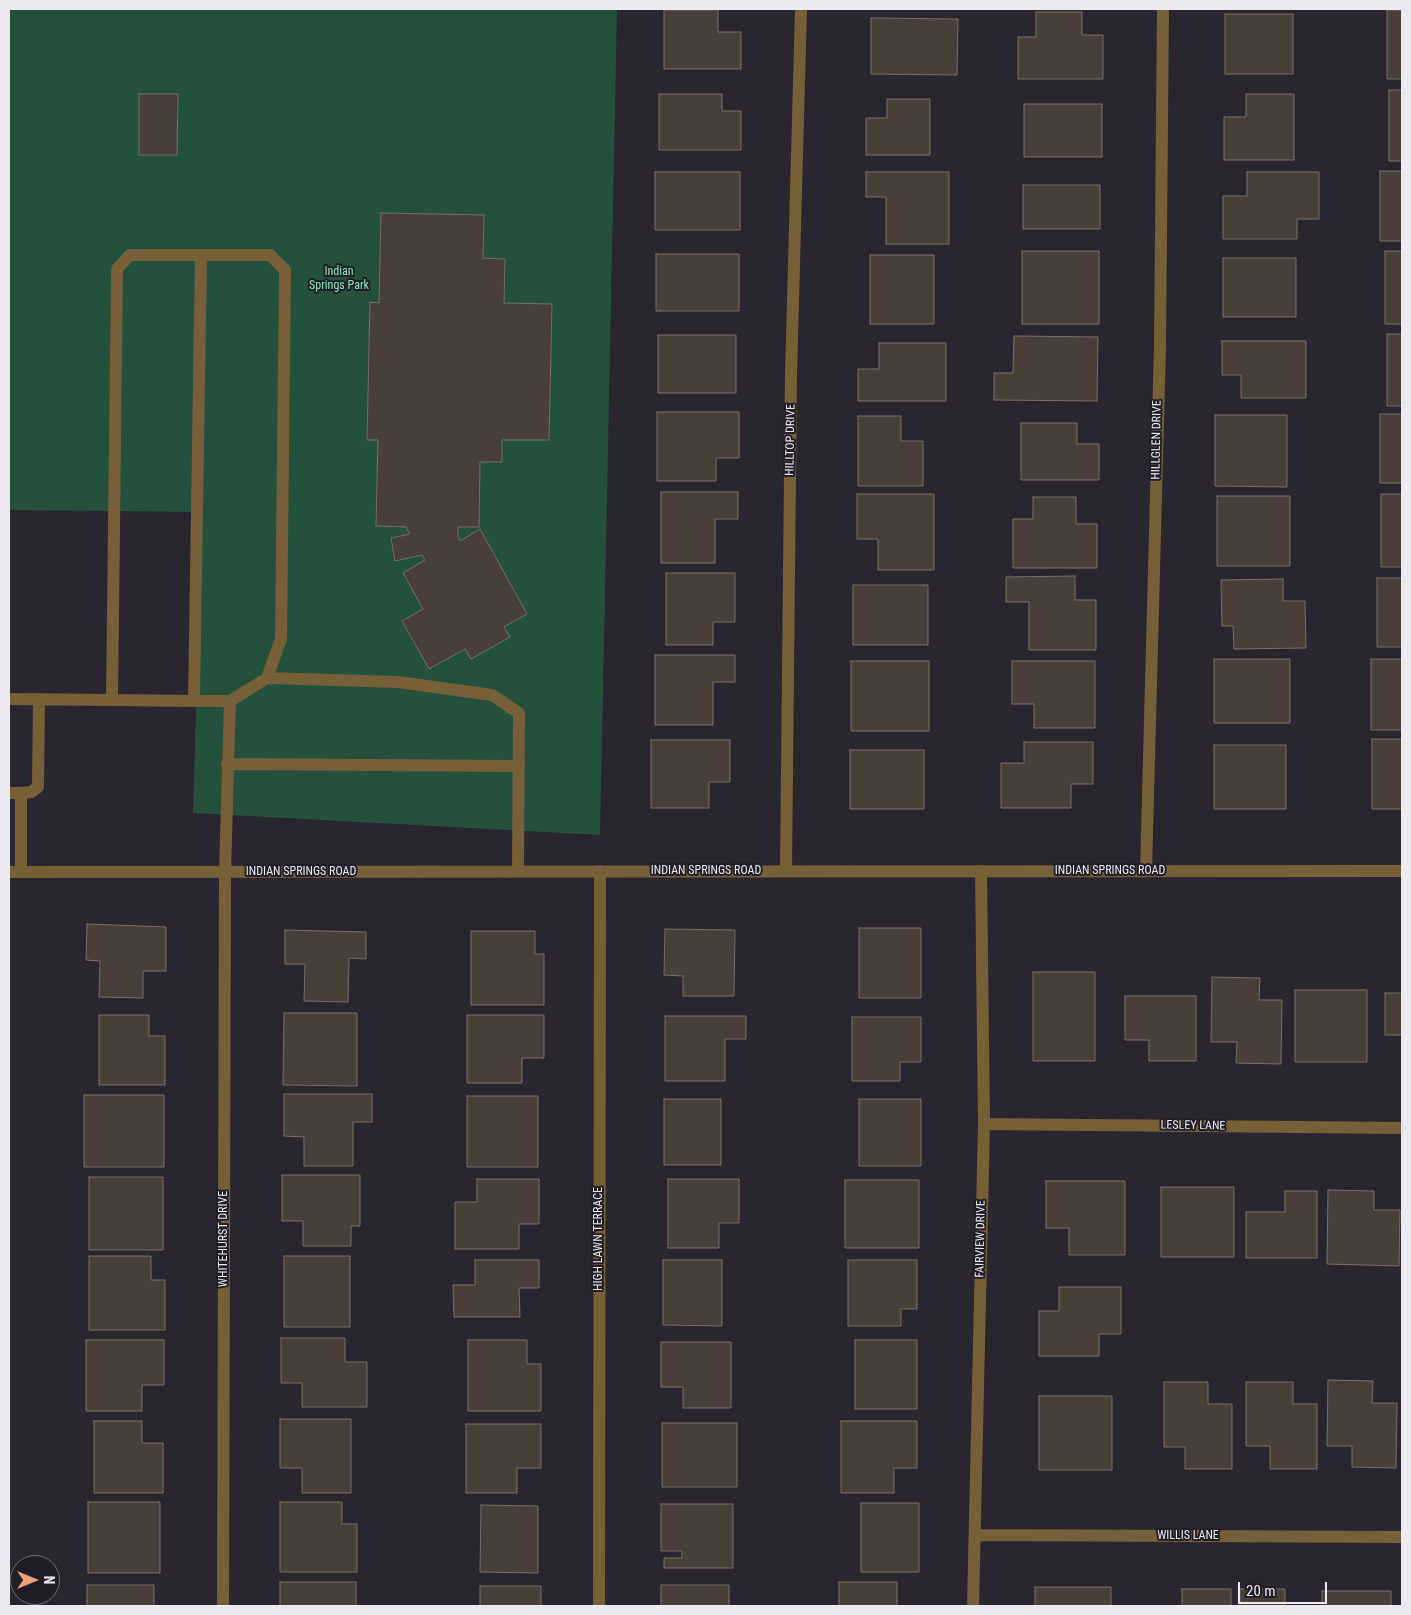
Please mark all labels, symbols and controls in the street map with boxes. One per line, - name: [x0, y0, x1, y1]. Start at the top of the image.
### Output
- park label: Indian Springs Park: [309, 265, 369, 293]
- street label: HILLGLEN DRIVE: [1149, 400, 1165, 480]
- street label: HILLTOP DRIVE: [783, 404, 799, 476]
- street label: INDIAN SPRINGS ROAD: [651, 864, 761, 878]
- street label: INDIAN SPRINGS ROAD: [1055, 864, 1165, 878]
- street label: INDIAN SPRINGS ROAD: [246, 865, 356, 879]
- street label: LESLEY LANE: [1161, 1118, 1225, 1134]
- street label: HIGH LAWN TERRACE: [592, 1187, 606, 1291]
- street label: WHITEHURST DRIVE: [217, 1191, 231, 1287]
- street label: FAIRVIEW DRIVE: [973, 1200, 989, 1278]
- street label: WILLIS LANE: [1157, 1529, 1219, 1543]
- north arrow: [10, 1555, 60, 1605]
- scale bar: [1241, 1572, 1330, 1604]
- text: N: [41, 1576, 57, 1584]
- text: 20 m: [1246, 1582, 1276, 1600]

